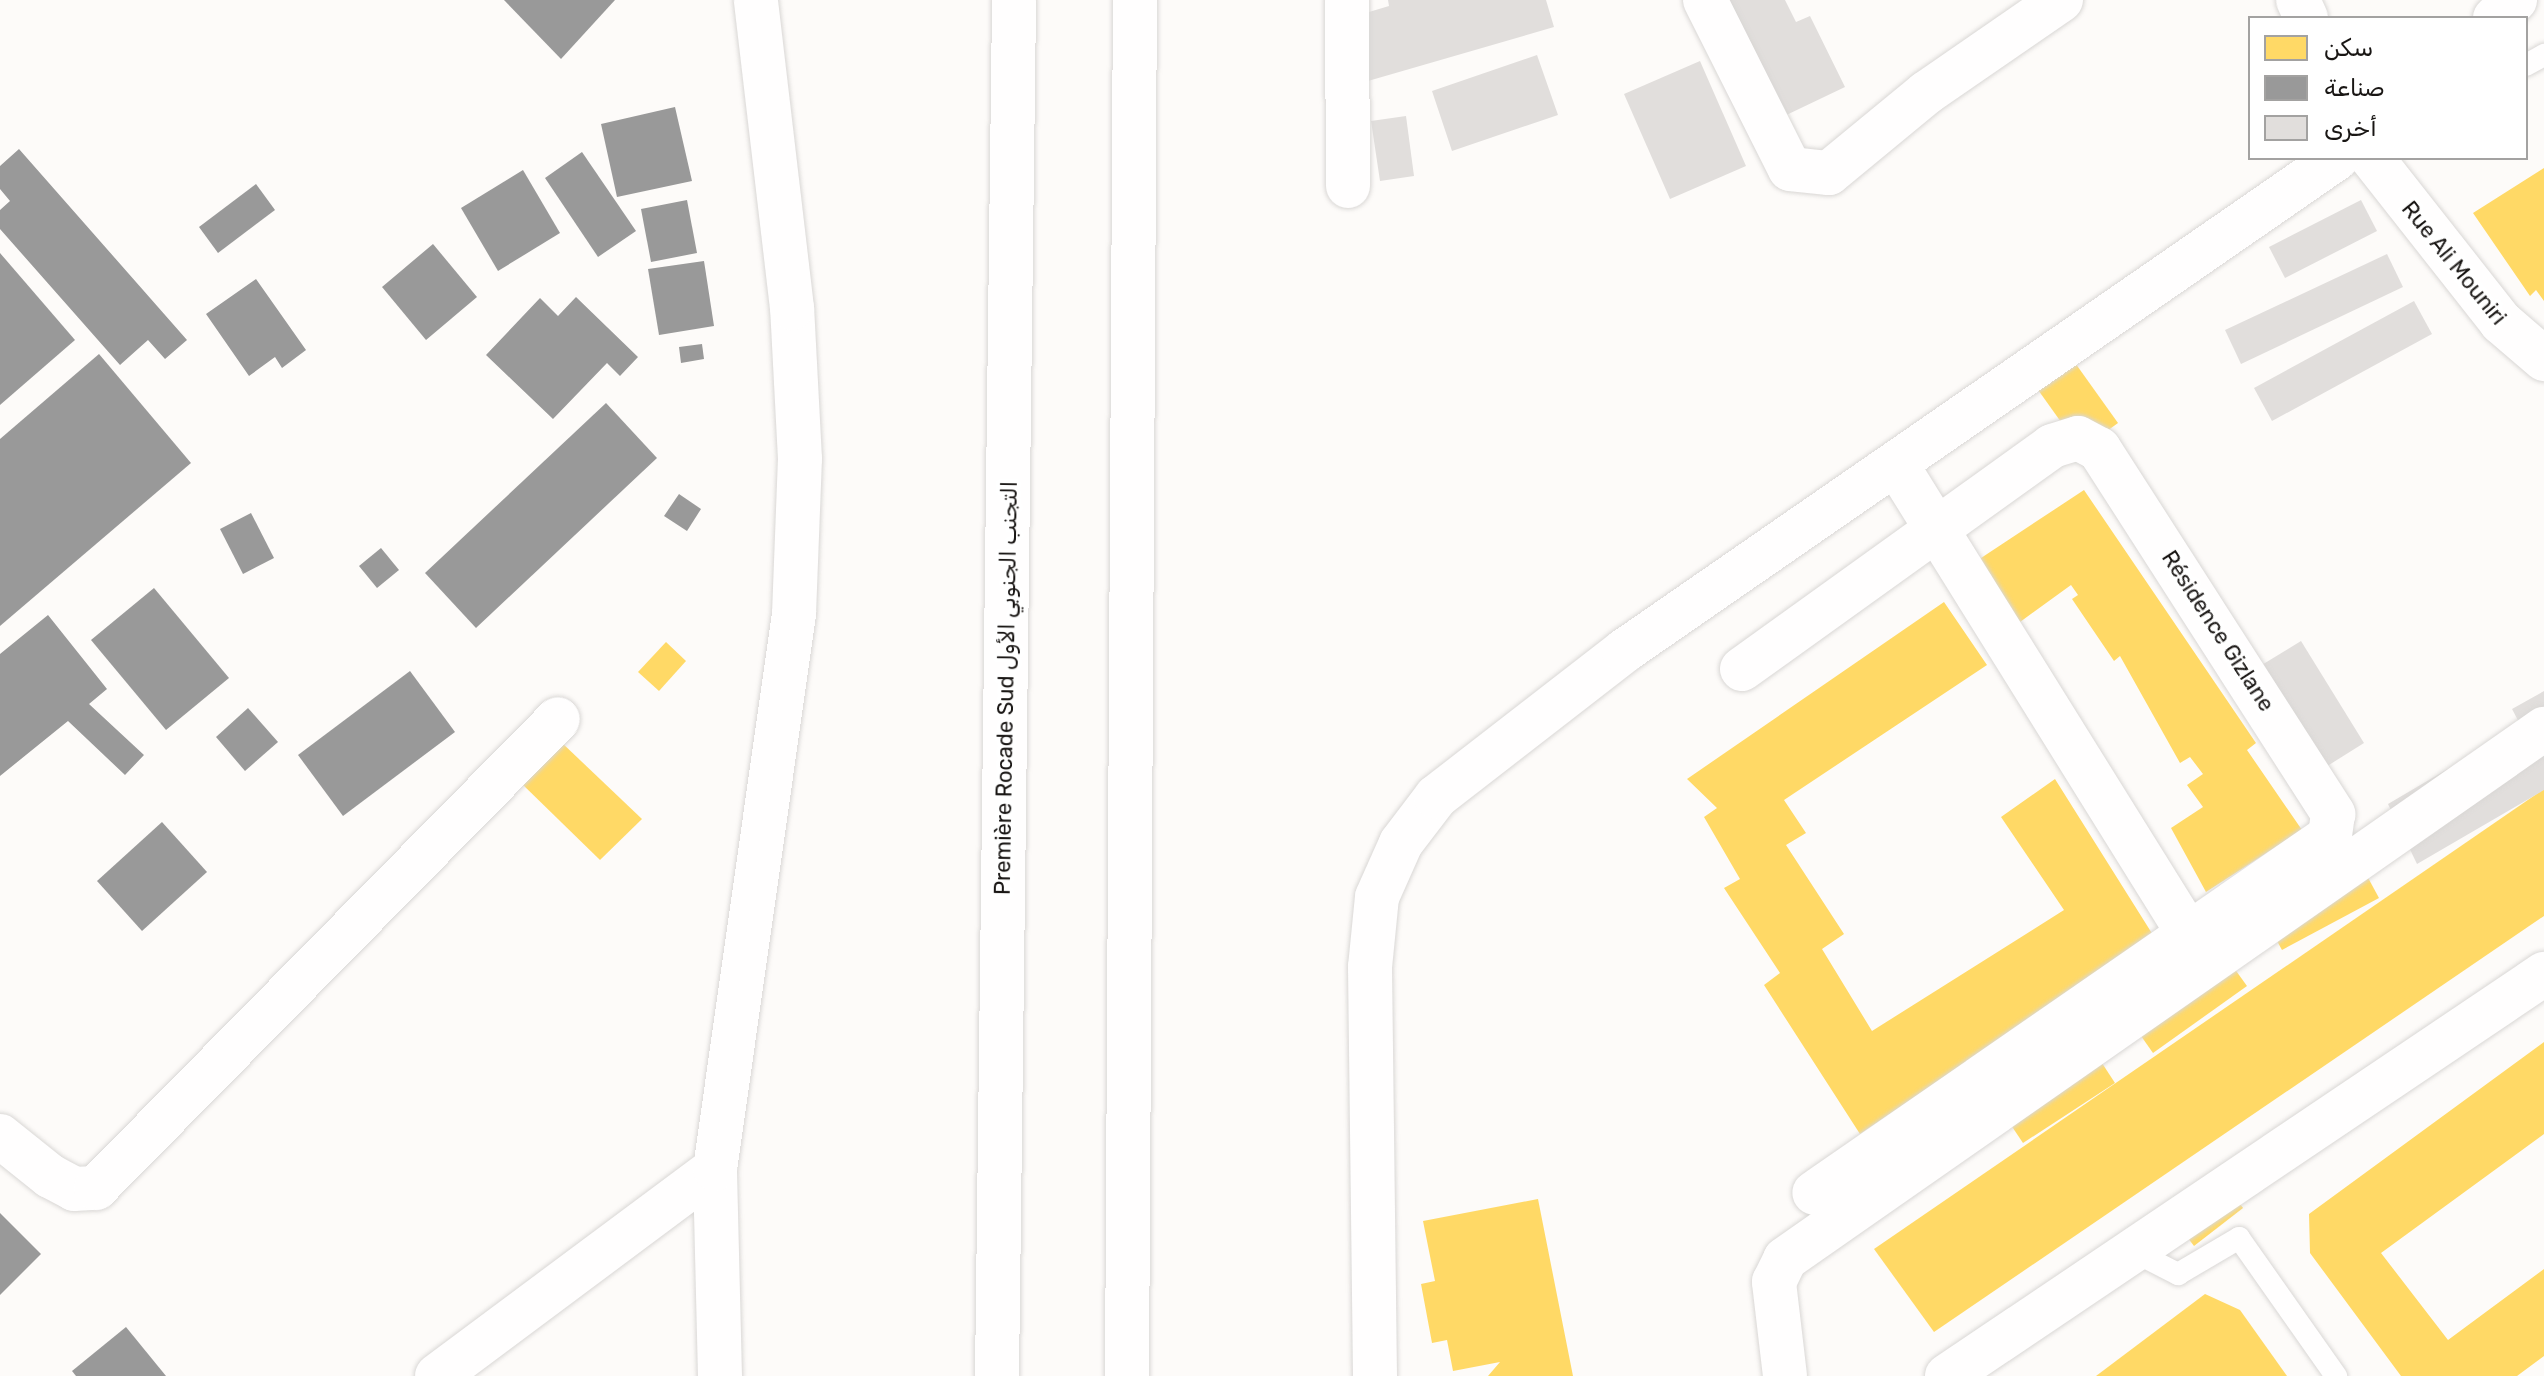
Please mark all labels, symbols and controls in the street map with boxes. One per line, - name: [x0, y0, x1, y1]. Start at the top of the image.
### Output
- legend: [2248, 16, 2528, 160]
- text: سكن: [2324, 34, 2373, 62]
- text: صناعة: [2324, 74, 2385, 102]
- text: أخرى: [2324, 114, 2377, 142]
- street label: Rue Ali Mouniri: [2396, 196, 2512, 330]
- street label: Première Rocade Sud التجنب الجنوبي الأول: [989, 481, 1023, 895]
- street label: Résidence Gizlane: [2156, 546, 2280, 716]

